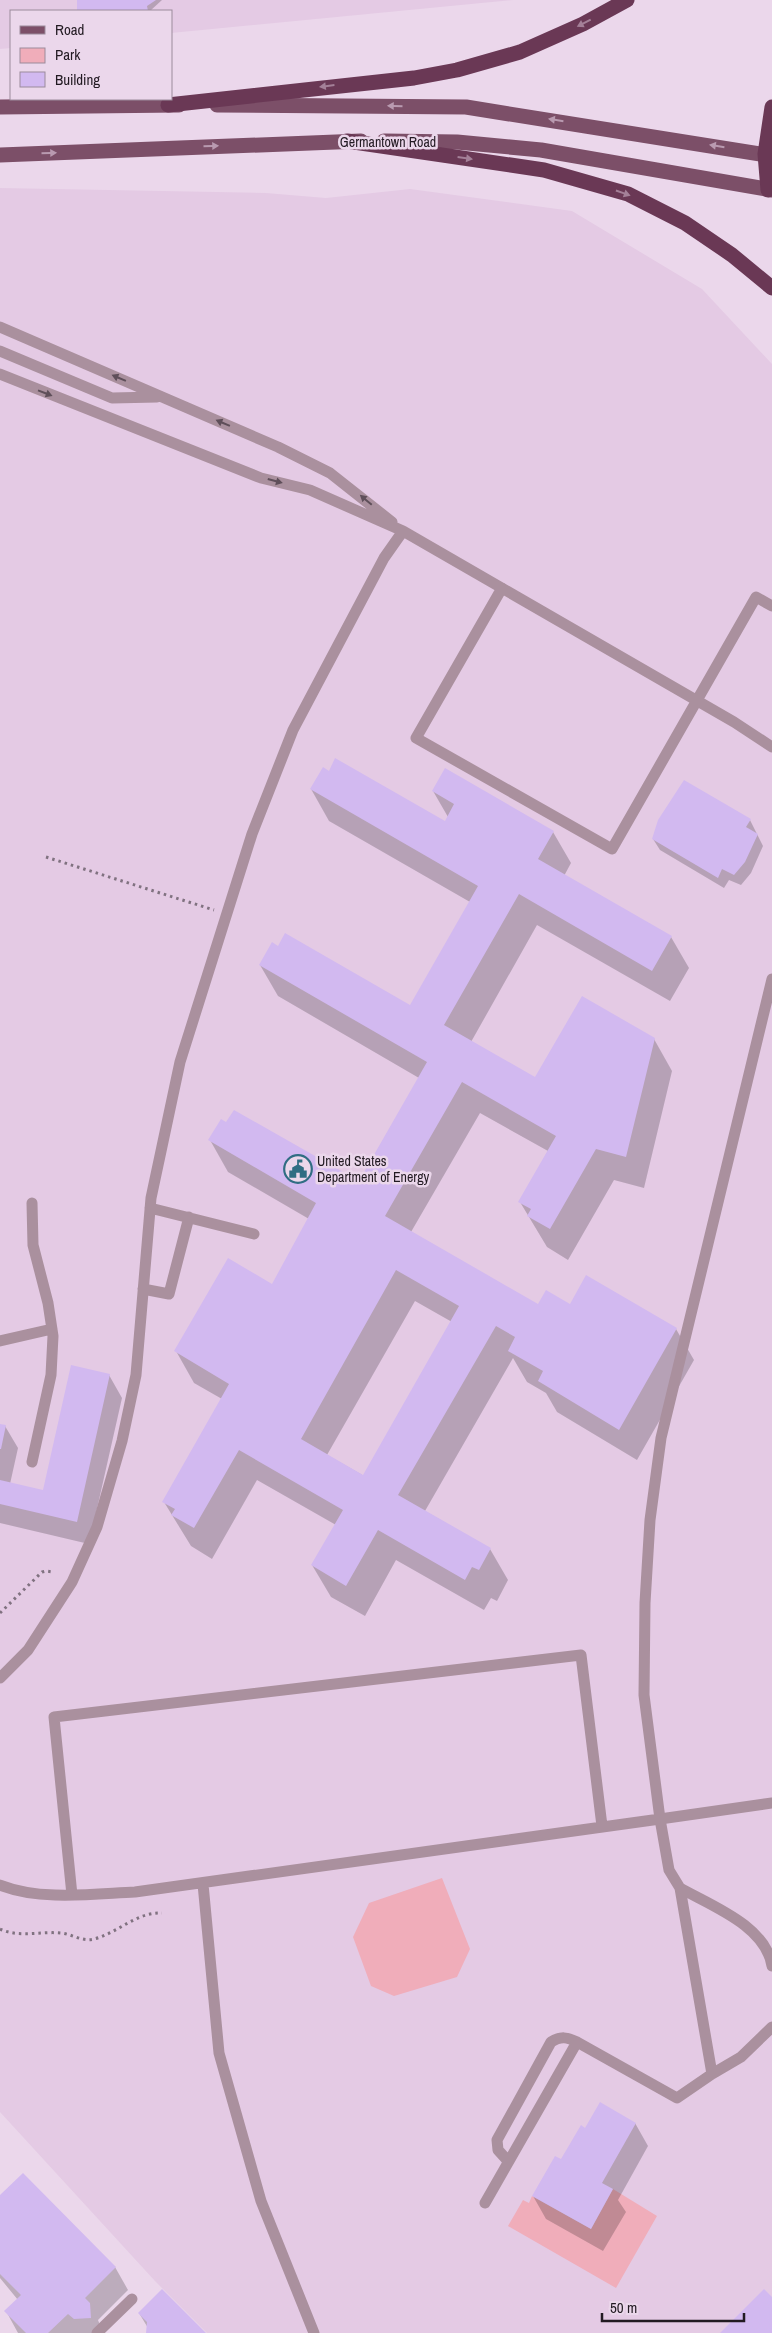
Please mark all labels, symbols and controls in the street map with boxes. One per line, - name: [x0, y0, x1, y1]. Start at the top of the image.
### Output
- legend: [10, 10, 172, 100]
- text: Road: [55, 19, 84, 40]
- one-way arrow: [577, 19, 591, 27]
- text: Park: [55, 44, 81, 65]
- text: Building: [55, 69, 100, 90]
- one-way arrow: [318, 82, 334, 90]
- one-way arrow: [386, 101, 402, 109]
- one-way arrow: [548, 115, 564, 123]
- street label: Germantown Road: [340, 133, 436, 151]
- one-way arrow: [203, 142, 219, 150]
- one-way arrow: [708, 142, 724, 150]
- one-way arrow: [41, 148, 57, 156]
- one-way arrow: [457, 154, 473, 162]
- one-way arrow: [616, 189, 631, 197]
- one-way arrow: [112, 374, 126, 382]
- one-way arrow: [38, 389, 53, 397]
- one-way arrow: [216, 418, 230, 426]
- one-way arrow: [267, 478, 282, 486]
- one-way arrow: [359, 494, 372, 505]
- place label: United States Department of Energy: [317, 1152, 430, 1186]
- public building icon: United States Department of Energy: [283, 1154, 313, 1184]
- scale bar: [602, 2290, 744, 2322]
- text: 50 m: [610, 2297, 637, 2318]

